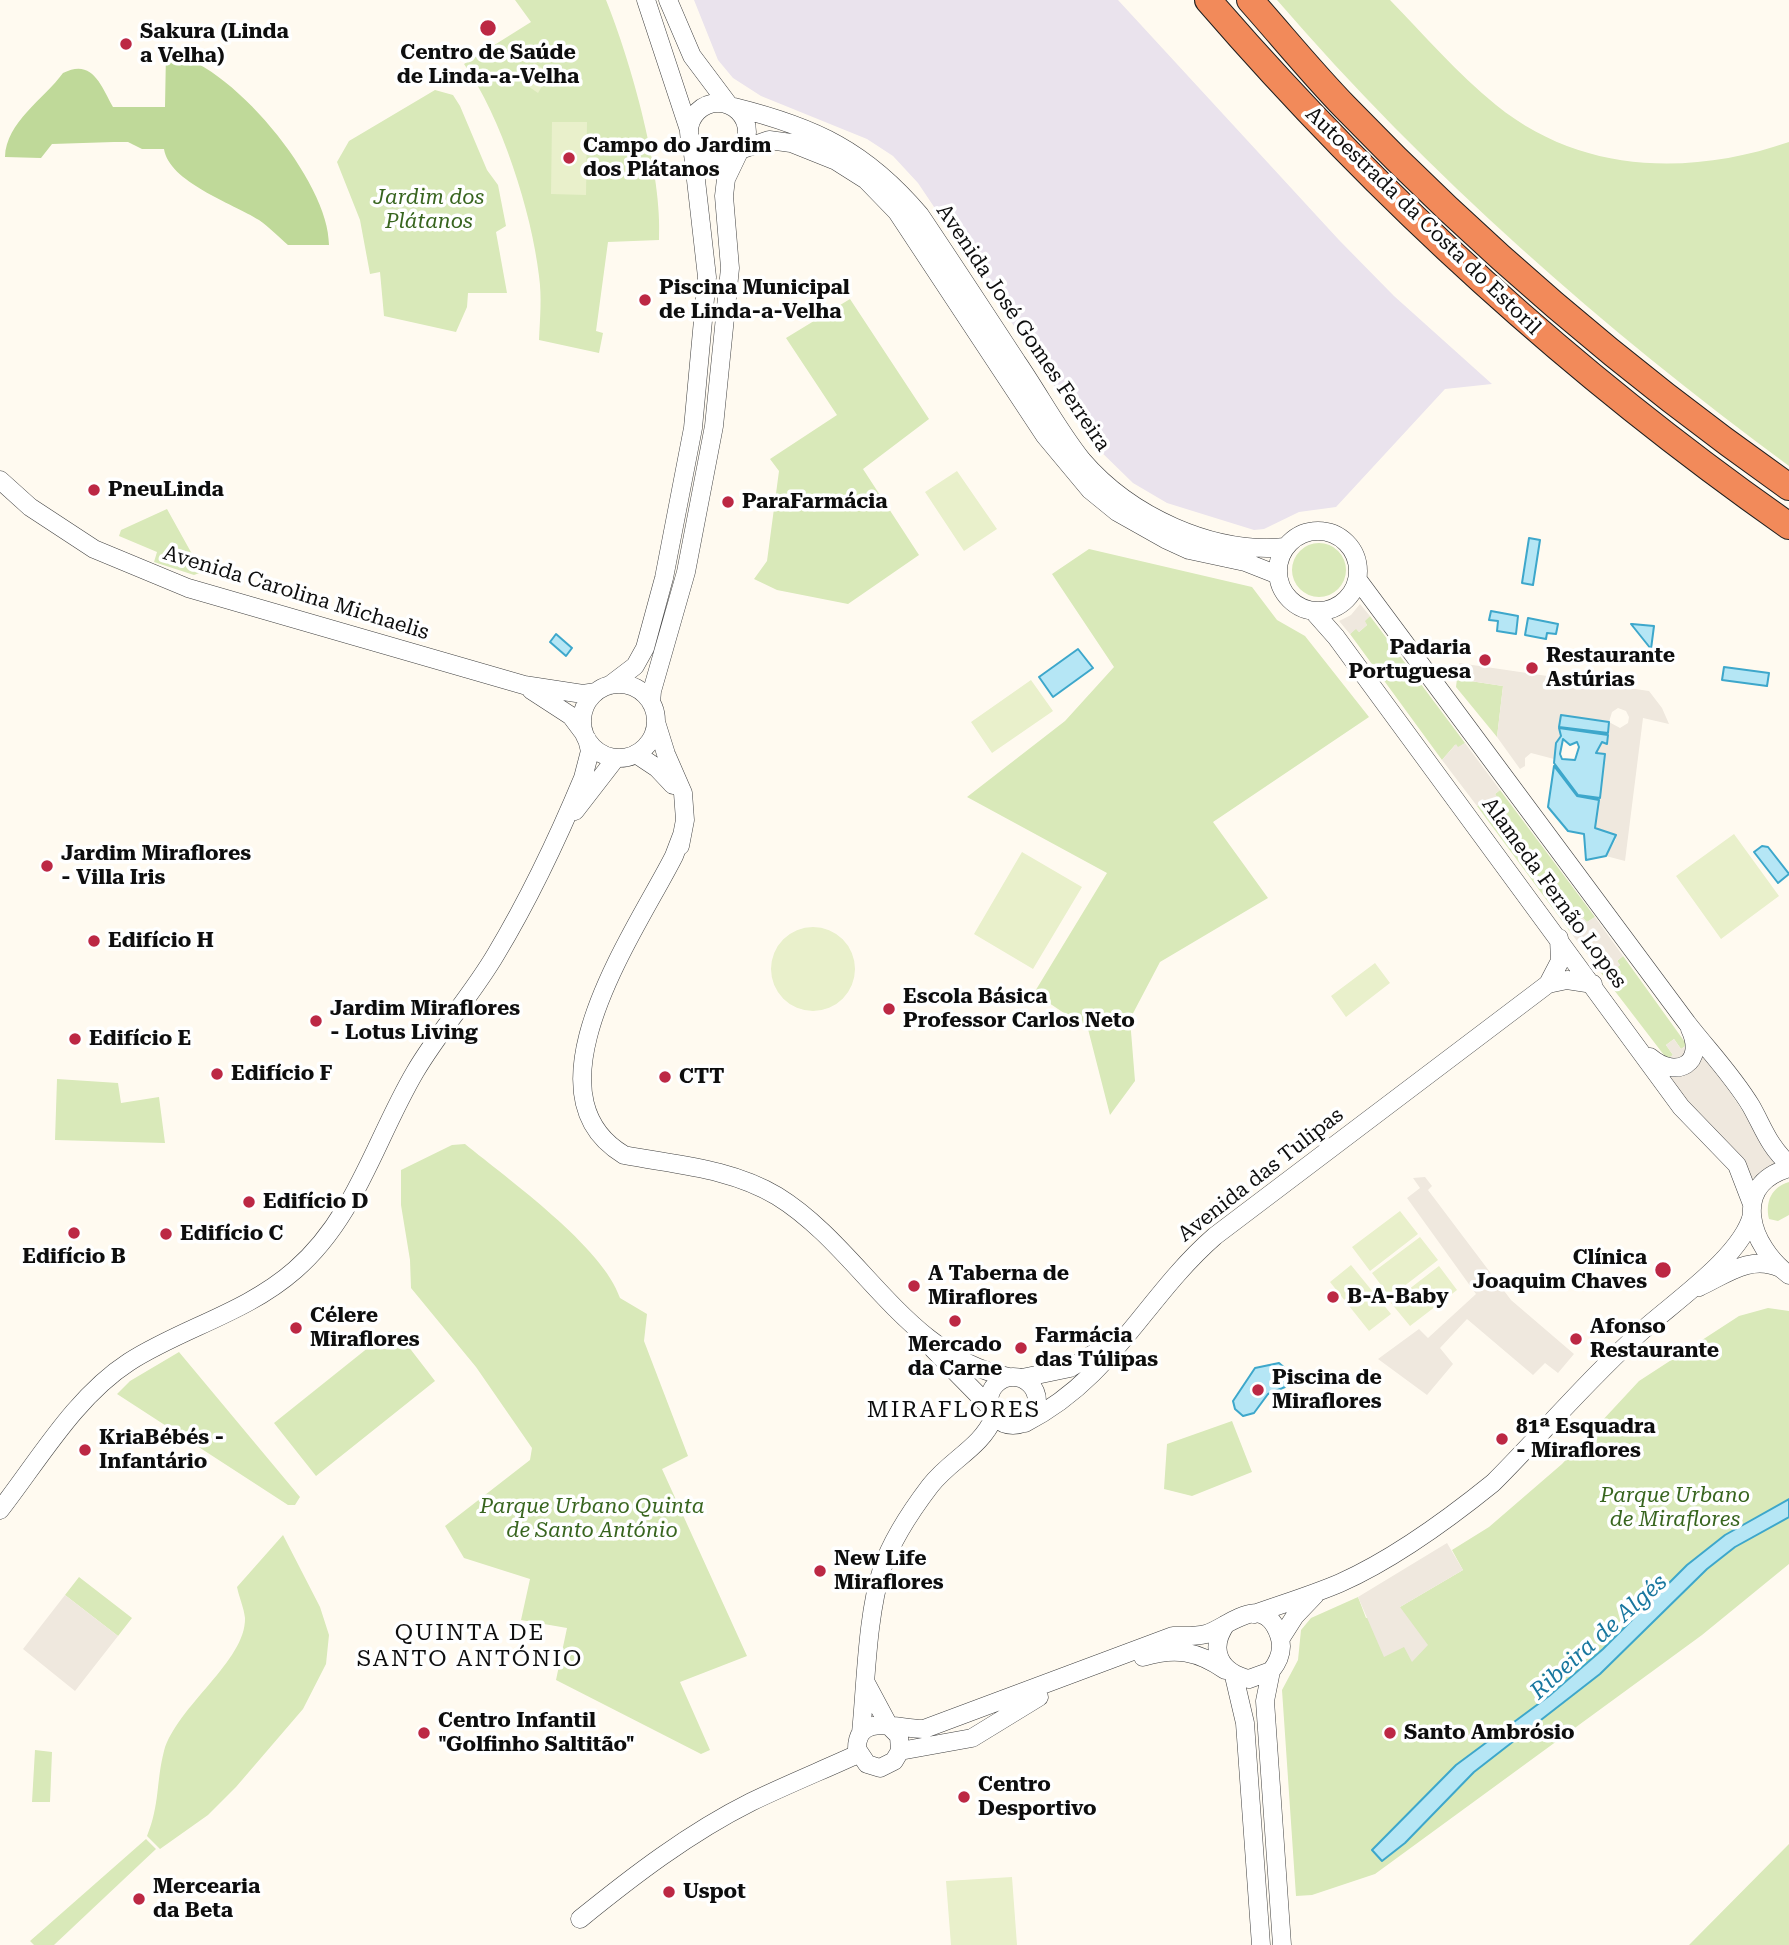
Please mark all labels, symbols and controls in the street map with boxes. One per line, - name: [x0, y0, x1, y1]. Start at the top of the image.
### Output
- marker: Centro de Saúde de Linda-a-Velha: [478, 18, 498, 38]
- place label: Sakura (Linda a Velha): [140, 19, 289, 69]
- marker: Sakura (Linda a Velha): [118, 36, 134, 52]
- place label: Centro de Saúde de Linda-a-Velha: [397, 40, 579, 90]
- street label: Autoestrada da Costa do Estoril: [1300, 102, 1546, 340]
- place label: Campo do Jardim dos Plátanos: [583, 133, 771, 183]
- marker: Campo do Jardim dos Plátanos: [561, 150, 577, 166]
- park label: Jardim dos Plátanos: [374, 185, 484, 235]
- street label: Avenida José Gomes Ferreira: [931, 200, 1115, 456]
- place label: Piscina Municipal de Linda-a-Velha: [659, 275, 850, 325]
- marker: Piscina Municipal de Linda-a-Velha: [637, 292, 653, 308]
- place label: PneuLinda: [108, 477, 224, 503]
- marker: PneuLinda: [86, 482, 102, 498]
- place label: ParaFarmácia: [742, 489, 888, 515]
- marker: ParaFarmácia: [720, 494, 736, 510]
- street label: Avenida Carolina Michaelis: [160, 541, 432, 645]
- place label: Padaria Portuguesa: [1349, 635, 1471, 685]
- place label: Restaurante Astúrias: [1546, 643, 1675, 693]
- marker: Padaria Portuguesa: [1477, 652, 1493, 668]
- marker: Restaurante Astúrias: [1524, 660, 1540, 676]
- street label: Alameda Fernão Lopes: [1476, 793, 1632, 993]
- place label: Jardim Miraflores - Villa Iris: [61, 841, 251, 891]
- marker: Jardim Miraflores - Villa Iris: [39, 858, 55, 874]
- place label: Edifício H: [108, 928, 214, 954]
- marker: Edifício H: [86, 933, 102, 949]
- place label: Escola Básica Professor Carlos Neto: [903, 984, 1135, 1034]
- place label: Jardim Miraflores - Lotus Living: [330, 996, 520, 1046]
- marker: Escola Básica Professor Carlos Neto: [881, 1001, 897, 1017]
- marker: Jardim Miraflores - Lotus Living: [308, 1013, 324, 1029]
- place label: Edifício E: [89, 1026, 191, 1052]
- marker: Edifício E: [67, 1031, 83, 1047]
- place label: Edifício F: [231, 1061, 333, 1087]
- place label: CTT: [679, 1064, 724, 1090]
- marker: Edifício F: [209, 1066, 225, 1082]
- marker: CTT: [657, 1069, 673, 1085]
- street label: Avenida das Tulipas: [1173, 1103, 1349, 1247]
- place label: Edifício D: [263, 1189, 368, 1215]
- marker: Edifício D: [241, 1194, 257, 1210]
- place label: Edifício C: [180, 1221, 283, 1247]
- marker: Edifício B: [66, 1225, 82, 1241]
- marker: Edifício C: [158, 1226, 174, 1242]
- place label: Edifício B: [22, 1244, 126, 1270]
- place label: Clínica Joaquim Chaves: [1473, 1245, 1647, 1295]
- marker: Clínica Joaquim Chaves: [1653, 1260, 1673, 1280]
- place label: A Taberna de Miraflores: [928, 1261, 1069, 1311]
- marker: A Taberna de Miraflores: [906, 1278, 922, 1294]
- place label: B-A-Baby: [1347, 1284, 1449, 1310]
- marker: B-A-Baby: [1325, 1289, 1341, 1305]
- place label: Célere Miraflores: [310, 1303, 420, 1353]
- marker: Mercado da Carne: [947, 1313, 963, 1329]
- place label: Afonso Restaurante: [1590, 1314, 1719, 1364]
- marker: Célere Miraflores: [288, 1320, 304, 1336]
- place label: Farmácia das Túlipas: [1035, 1323, 1158, 1373]
- marker: Afonso Restaurante: [1568, 1331, 1584, 1347]
- place label: Mercado da Carne: [908, 1332, 1002, 1382]
- marker: Farmácia das Túlipas: [1013, 1340, 1029, 1356]
- place label: Piscina de Miraflores: [1272, 1365, 1382, 1415]
- marker: Piscina de Miraflores: [1250, 1382, 1266, 1398]
- district label: MIRAFLORES: [868, 1396, 1040, 1424]
- place label: 81ª Esquadra - Miraflores: [1516, 1414, 1656, 1464]
- place label: KriaBébés - Infantário: [99, 1425, 224, 1475]
- marker: 81ª Esquadra - Miraflores: [1494, 1431, 1510, 1447]
- marker: KriaBébés - Infantário: [77, 1442, 93, 1458]
- park label: Parque Urbano de Miraflores: [1600, 1483, 1750, 1533]
- park label: Parque Urbano Quinta de Santo António: [480, 1494, 704, 1544]
- place label: New Life Miraflores: [834, 1546, 944, 1596]
- marker: New Life Miraflores: [812, 1563, 828, 1579]
- water label: Ribeira de Algés: [1525, 1568, 1673, 1706]
- district label: QUINTA DE SANTO ANTÓNIO: [358, 1619, 582, 1673]
- place label: Centro Infantil "Golfinho Saltitão": [438, 1708, 635, 1758]
- place label: Santo Ambrósio: [1404, 1720, 1575, 1746]
- marker: Centro Infantil "Golfinho Saltitão": [416, 1725, 432, 1741]
- marker: Santo Ambrósio: [1382, 1725, 1398, 1741]
- place label: Centro Desportivo: [978, 1772, 1097, 1822]
- marker: Centro Desportivo: [956, 1789, 972, 1805]
- place label: Mercearia da Beta: [153, 1874, 260, 1924]
- place label: Uspot: [683, 1879, 746, 1905]
- marker: Uspot: [661, 1884, 677, 1900]
- marker: Mercearia da Beta: [131, 1891, 147, 1907]

